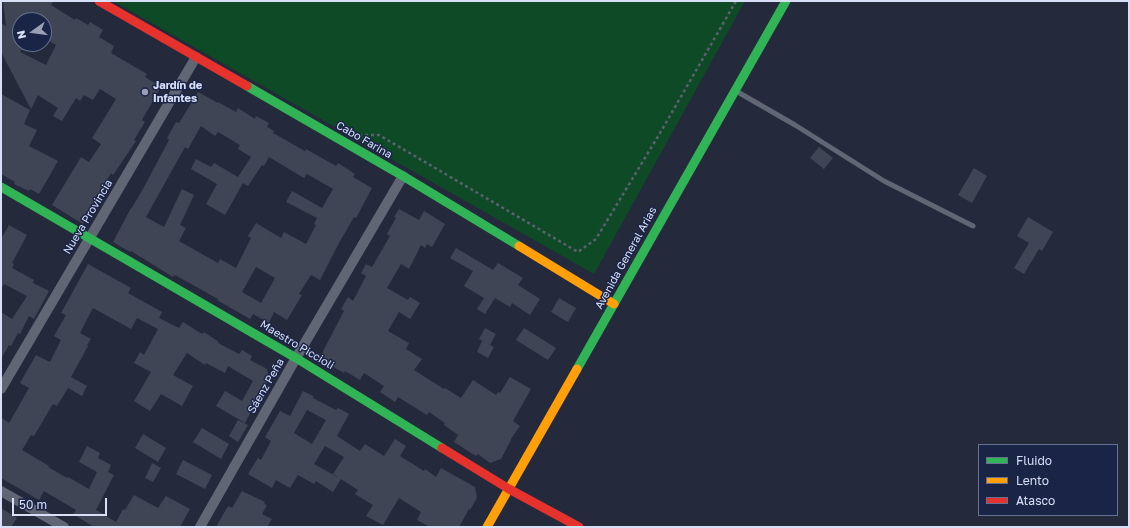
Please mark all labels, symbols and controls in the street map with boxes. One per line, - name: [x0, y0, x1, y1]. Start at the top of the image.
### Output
- north arrow: [12, 12, 52, 52]
- text: N: [14, 29, 28, 40]
- place label: Jardín de Infantes: [153, 79, 202, 105]
- marker: Jardín de Infantes: [140, 87, 150, 97]
- street label: Cabo Farina: [334, 119, 394, 161]
- street label: Nueva Provincia: [61, 177, 115, 257]
- street label: Avenida General Arias: [592, 204, 660, 312]
- street label: Maestro Piccioli: [258, 318, 336, 372]
- street label: Sáenz Peña: [245, 356, 287, 416]
- legend: [978, 444, 1118, 516]
- text: Fluido: [1016, 453, 1052, 468]
- text: Lento: [1016, 473, 1049, 488]
- scale bar: [14, 490, 109, 516]
- text: Atasco: [1016, 493, 1055, 508]
- text: 50 m: [19, 497, 47, 512]

